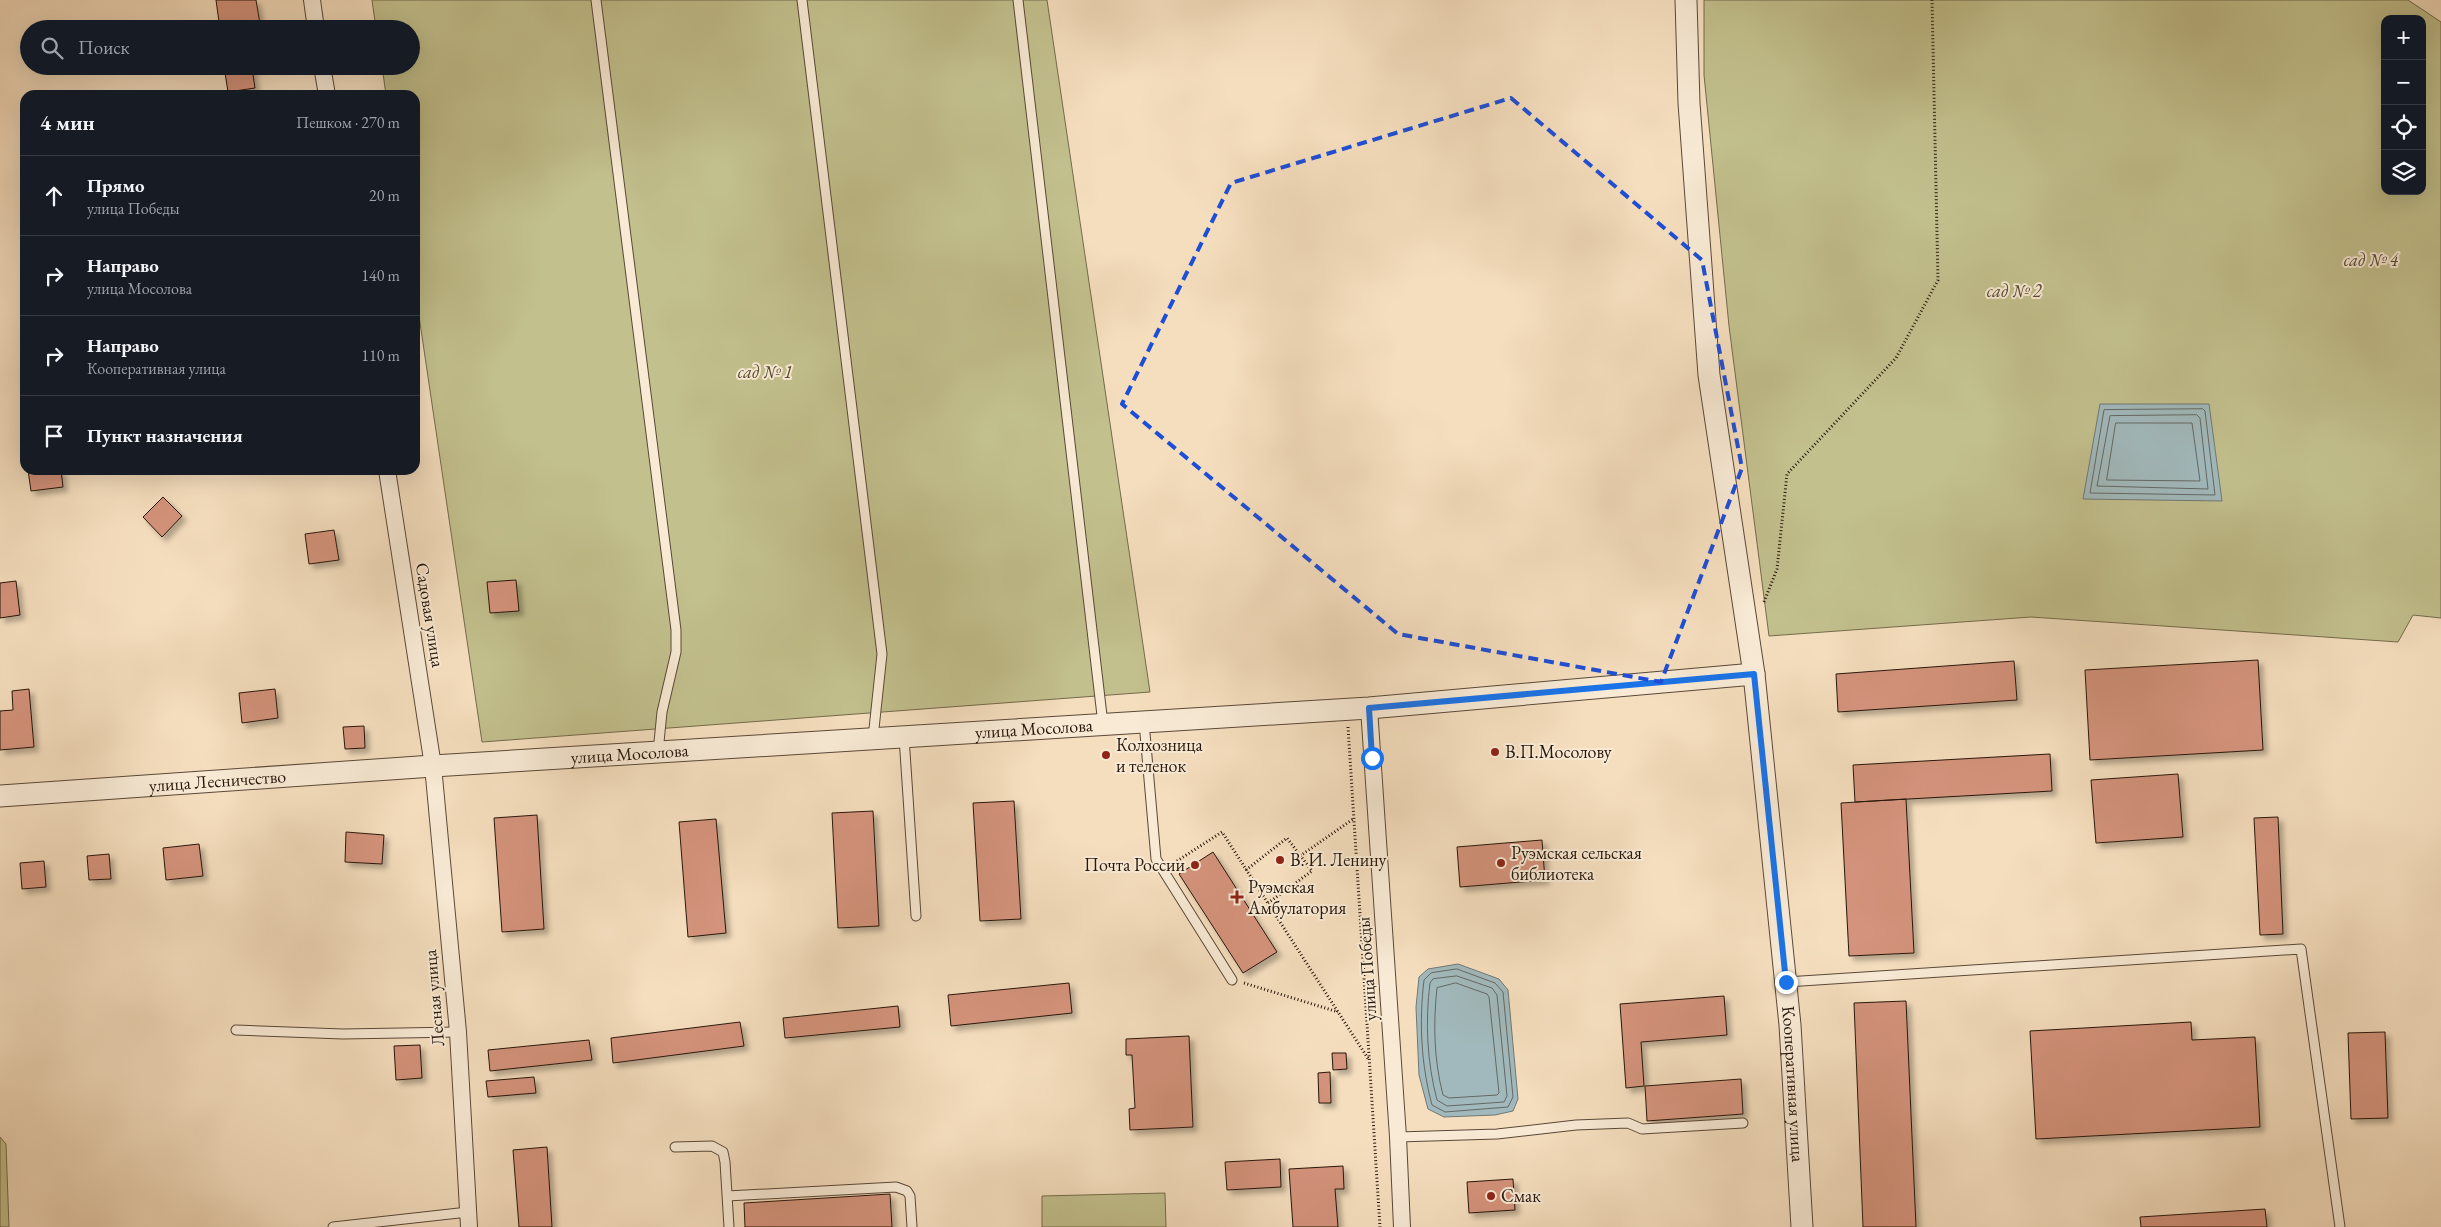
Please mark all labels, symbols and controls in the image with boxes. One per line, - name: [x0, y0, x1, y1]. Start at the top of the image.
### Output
- map controls: [2381, 15, 2426, 195]
- button: +: [2381, 15, 2426, 60]
- search box: [20, 20, 420, 75]
- icon: search: [38, 34, 66, 62]
- text: Поиск: [78, 35, 130, 60]
- button: −: [2381, 60, 2426, 105]
- button: locate: [2381, 105, 2426, 150]
- text: 4 мин: [40, 109, 95, 136]
- text: Пешком · 270 m: [296, 112, 400, 133]
- button: layers: [2381, 150, 2426, 195]
- text: Прямо: [87, 173, 145, 198]
- icon: ahead: [40, 182, 68, 210]
- text: 20 m: [369, 185, 400, 206]
- text: улица Победы: [87, 198, 180, 219]
- park label: сад № 4: [2344, 248, 2399, 271]
- text: Направо: [87, 253, 159, 278]
- icon: right: [40, 262, 68, 290]
- text: 140 m: [361, 265, 400, 286]
- text: улица Мосолова: [87, 278, 192, 299]
- park label: сад № 2: [1987, 279, 2043, 302]
- text: Направо: [87, 333, 159, 358]
- icon: right: [40, 342, 68, 370]
- text: 110 m: [361, 345, 400, 366]
- text: Кооперативная улица: [87, 358, 226, 379]
- park label: сад № 1: [738, 360, 792, 383]
- icon: arrive: [40, 422, 68, 450]
- text: Пункт назначения: [87, 423, 243, 448]
- street label: Садовая улица: [411, 561, 450, 670]
- street label: улица Мосолова: [974, 713, 1094, 743]
- place label: Колхозница и теленок: [1116, 733, 1204, 777]
- street label: улица Мосолова: [570, 738, 690, 768]
- place label: В.П.Мосолову: [1505, 740, 1612, 763]
- marker: В.П.Мосолову: [1489, 746, 1501, 758]
- route start: [1361, 747, 1384, 770]
- marker: Колхозница и теленок: [1100, 749, 1112, 761]
- street label: улица Лесничество: [148, 764, 287, 797]
- place label: Руэмская сельская библиотека: [1511, 841, 1642, 885]
- place label: В. И. Ленину: [1290, 848, 1387, 871]
- place label: Почта России: [1084, 853, 1185, 876]
- marker: В. И. Ленину: [1274, 854, 1286, 866]
- marker: Руэмская сельская библиотека: [1495, 857, 1507, 869]
- marker: Почта России: [1189, 859, 1201, 871]
- place label: Руэмская Амбулатория: [1247, 875, 1346, 919]
- marker: Руэмская Амбулатория: [1230, 890, 1244, 904]
- street label: улица Победы: [1351, 916, 1382, 1022]
- street label: Лесная улица: [418, 948, 449, 1047]
- route end: [1775, 971, 1798, 994]
- street label: Кооперативная улица: [1777, 1005, 1810, 1163]
- place label: Смак: [1501, 1184, 1541, 1207]
- marker: Смак: [1485, 1190, 1497, 1202]

